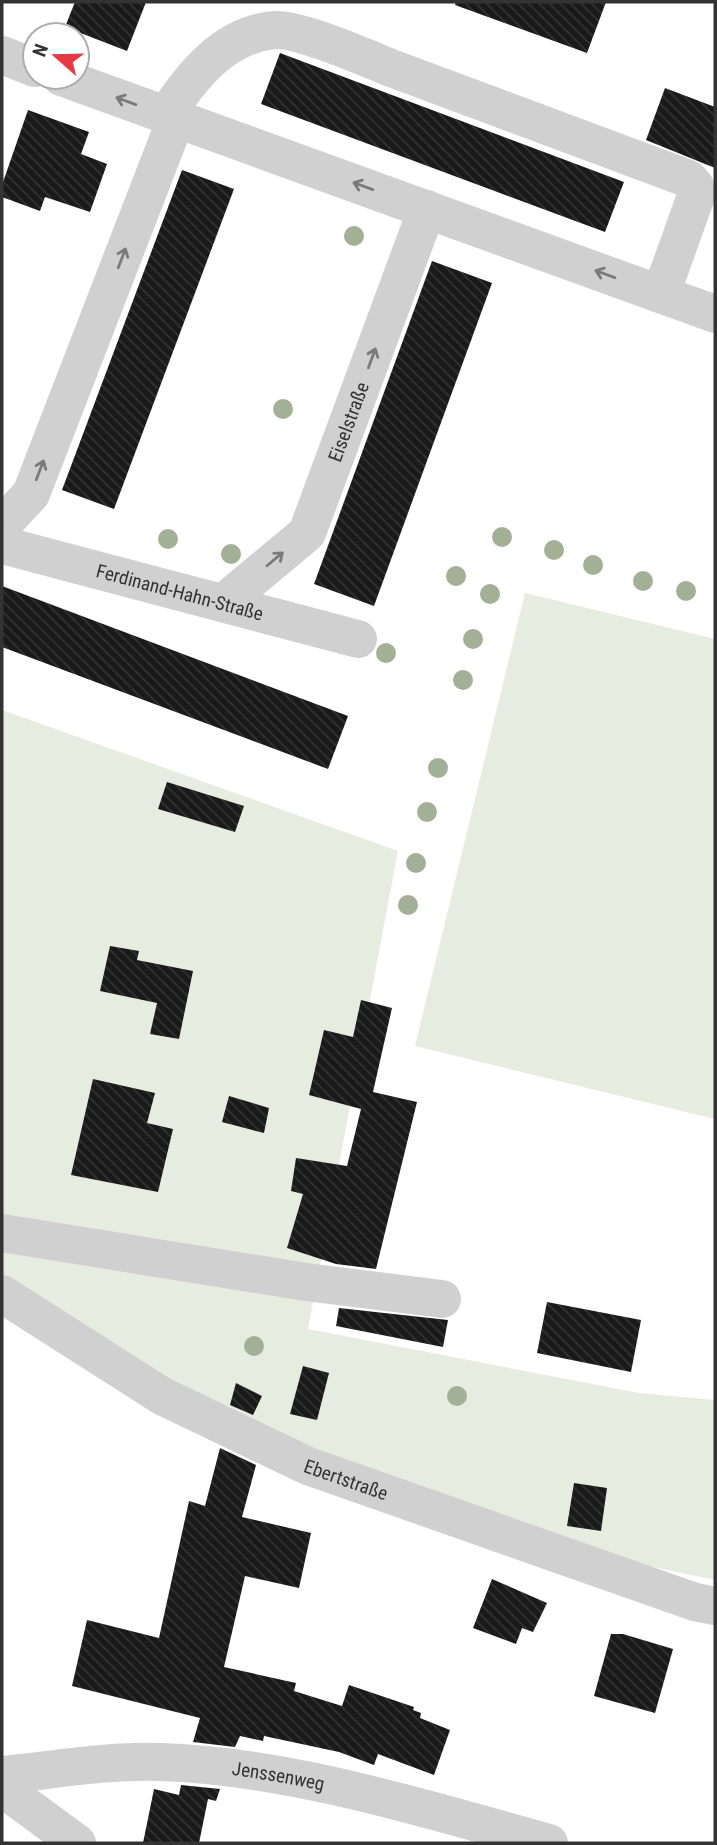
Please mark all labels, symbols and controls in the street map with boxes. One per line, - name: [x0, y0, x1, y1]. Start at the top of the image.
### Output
- north arrow: [21, 21, 91, 91]
- text: N: [28, 41, 53, 60]
- one-way arrow: [115, 93, 137, 106]
- one-way arrow: [352, 179, 374, 191]
- one-way arrow: [117, 248, 130, 269]
- one-way arrow: [595, 267, 617, 279]
- one-way arrow: [367, 348, 379, 370]
- street label: Eiselstraße: [323, 379, 374, 465]
- one-way arrow: [35, 460, 48, 482]
- one-way arrow: [266, 552, 284, 567]
- street label: Ferdinand-Hahn-Straße: [94, 559, 266, 625]
- street label: Ebertstraße: [301, 1454, 391, 1505]
- street label: Jenssenweg: [231, 1757, 327, 1795]

